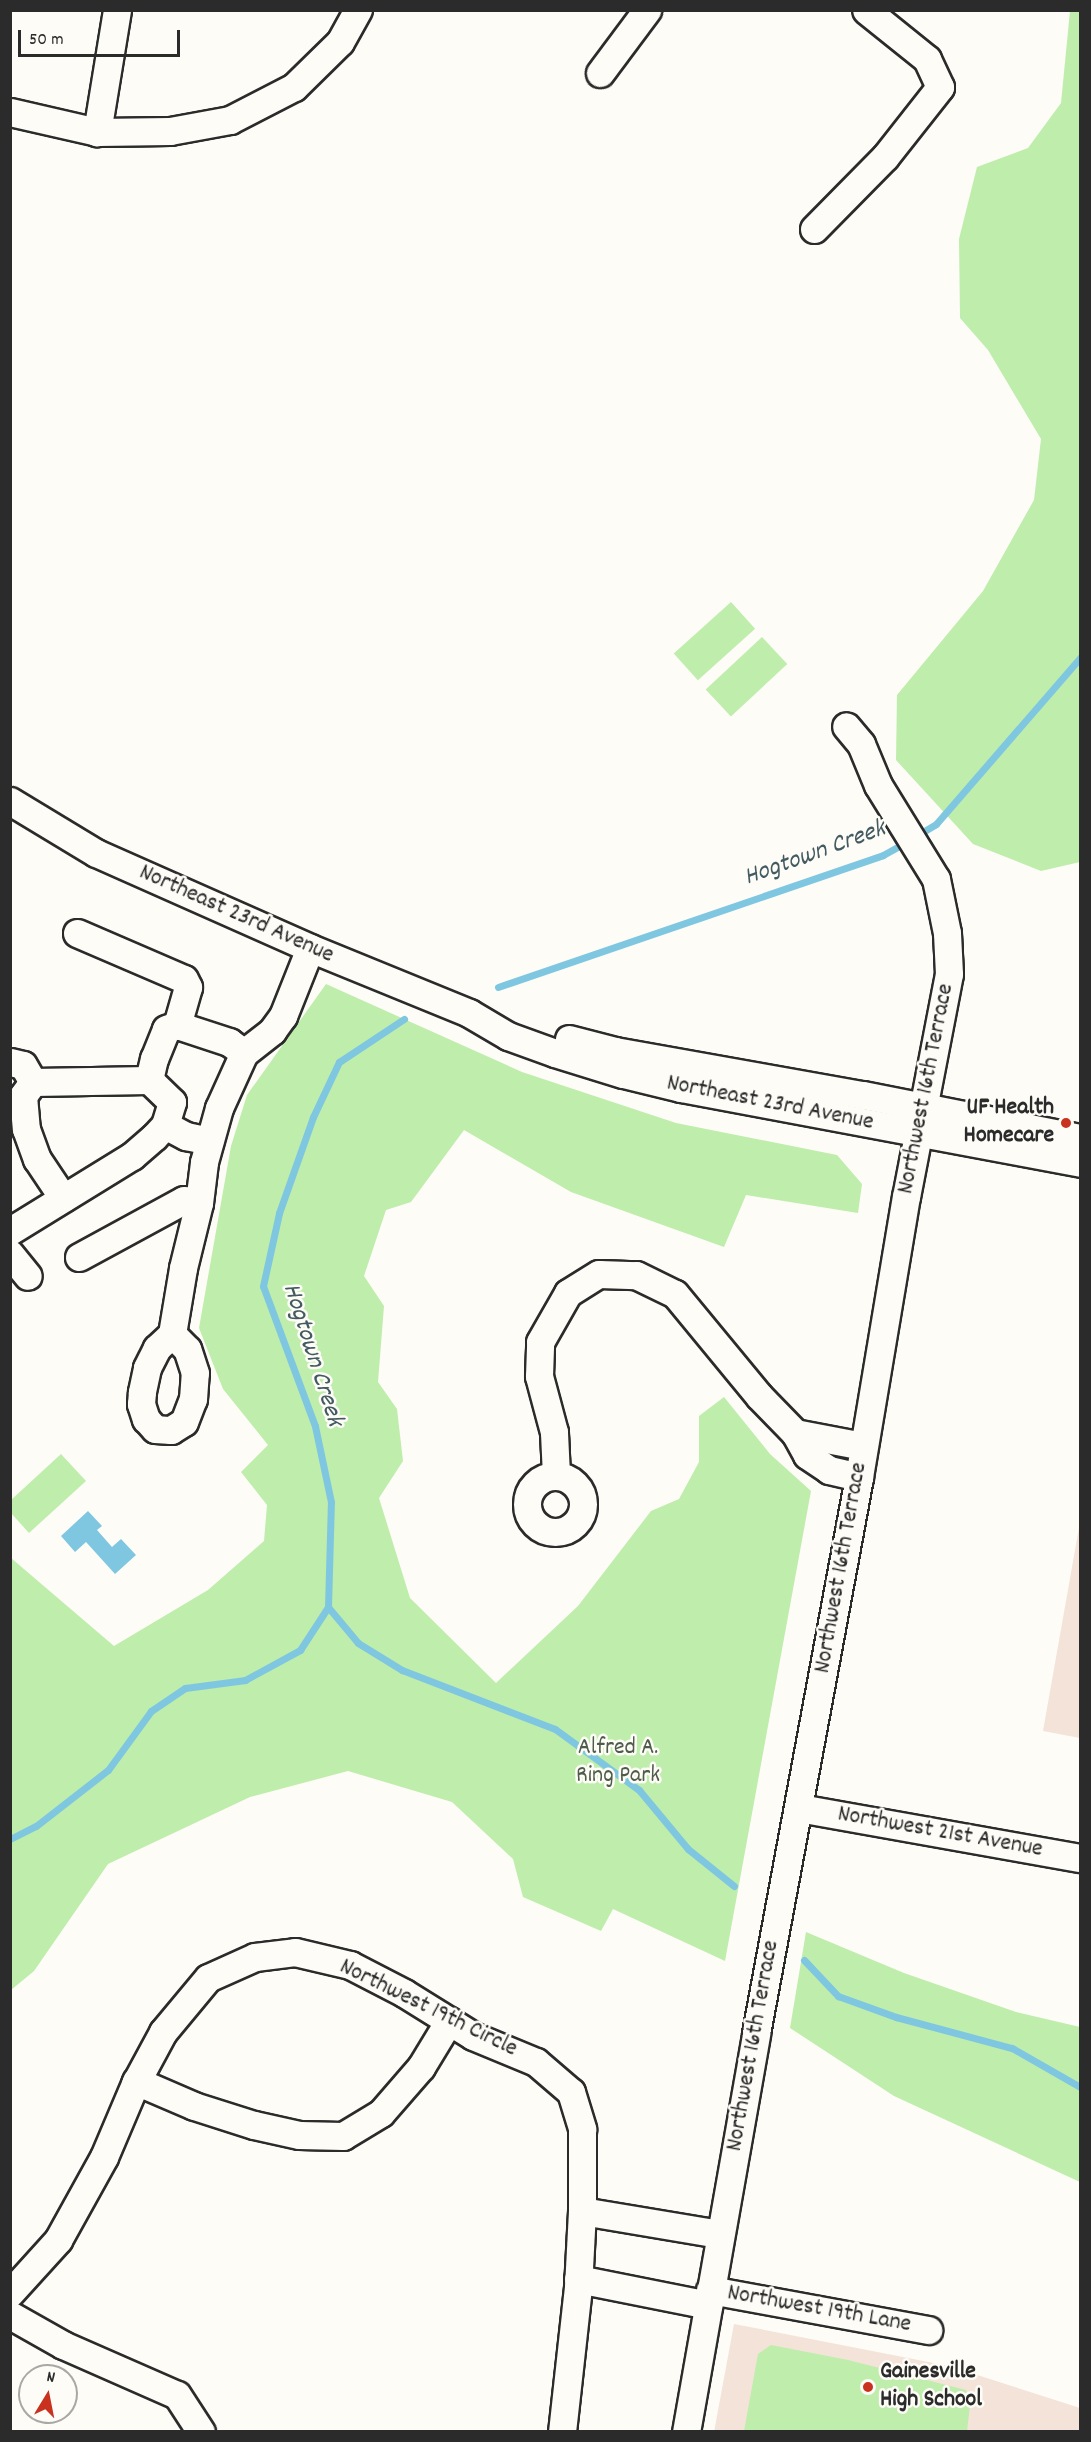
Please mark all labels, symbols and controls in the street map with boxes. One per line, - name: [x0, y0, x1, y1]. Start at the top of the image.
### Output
- scale bar: [21, 18, 183, 56]
- text: 50 m: [29, 28, 64, 53]
- water label: Hogtown Creek: [740, 814, 890, 894]
- street label: Northeast 23rd Avenue: [134, 859, 338, 971]
- street label: Northwest 16th Terrace: [892, 981, 962, 1197]
- street label: Northeast 23rd Avenue: [664, 1070, 876, 1138]
- place label: UF Health Homecare: [964, 1095, 1054, 1151]
- marker: UF Health Homecare: [1059, 1116, 1073, 1130]
- water label: Hogtown Creek: [274, 1280, 350, 1430]
- street label: Northwest 16th Terrace: [809, 1460, 875, 1676]
- park label: Alfred A. Ring Park: [576, 1735, 660, 1791]
- street label: Northwest 21st Avenue: [835, 1801, 1045, 1865]
- street label: Northwest 16th Terrace: [721, 1938, 787, 2154]
- street label: Northwest 19th Circle: [334, 1953, 522, 2065]
- street label: Northwest 19th Lane: [725, 2280, 913, 2340]
- place label: Gainesville High School: [880, 2359, 982, 2415]
- north arrow: [18, 2364, 78, 2424]
- text: N: [45, 2366, 57, 2390]
- marker: Gainesville High School: [861, 2380, 875, 2394]

